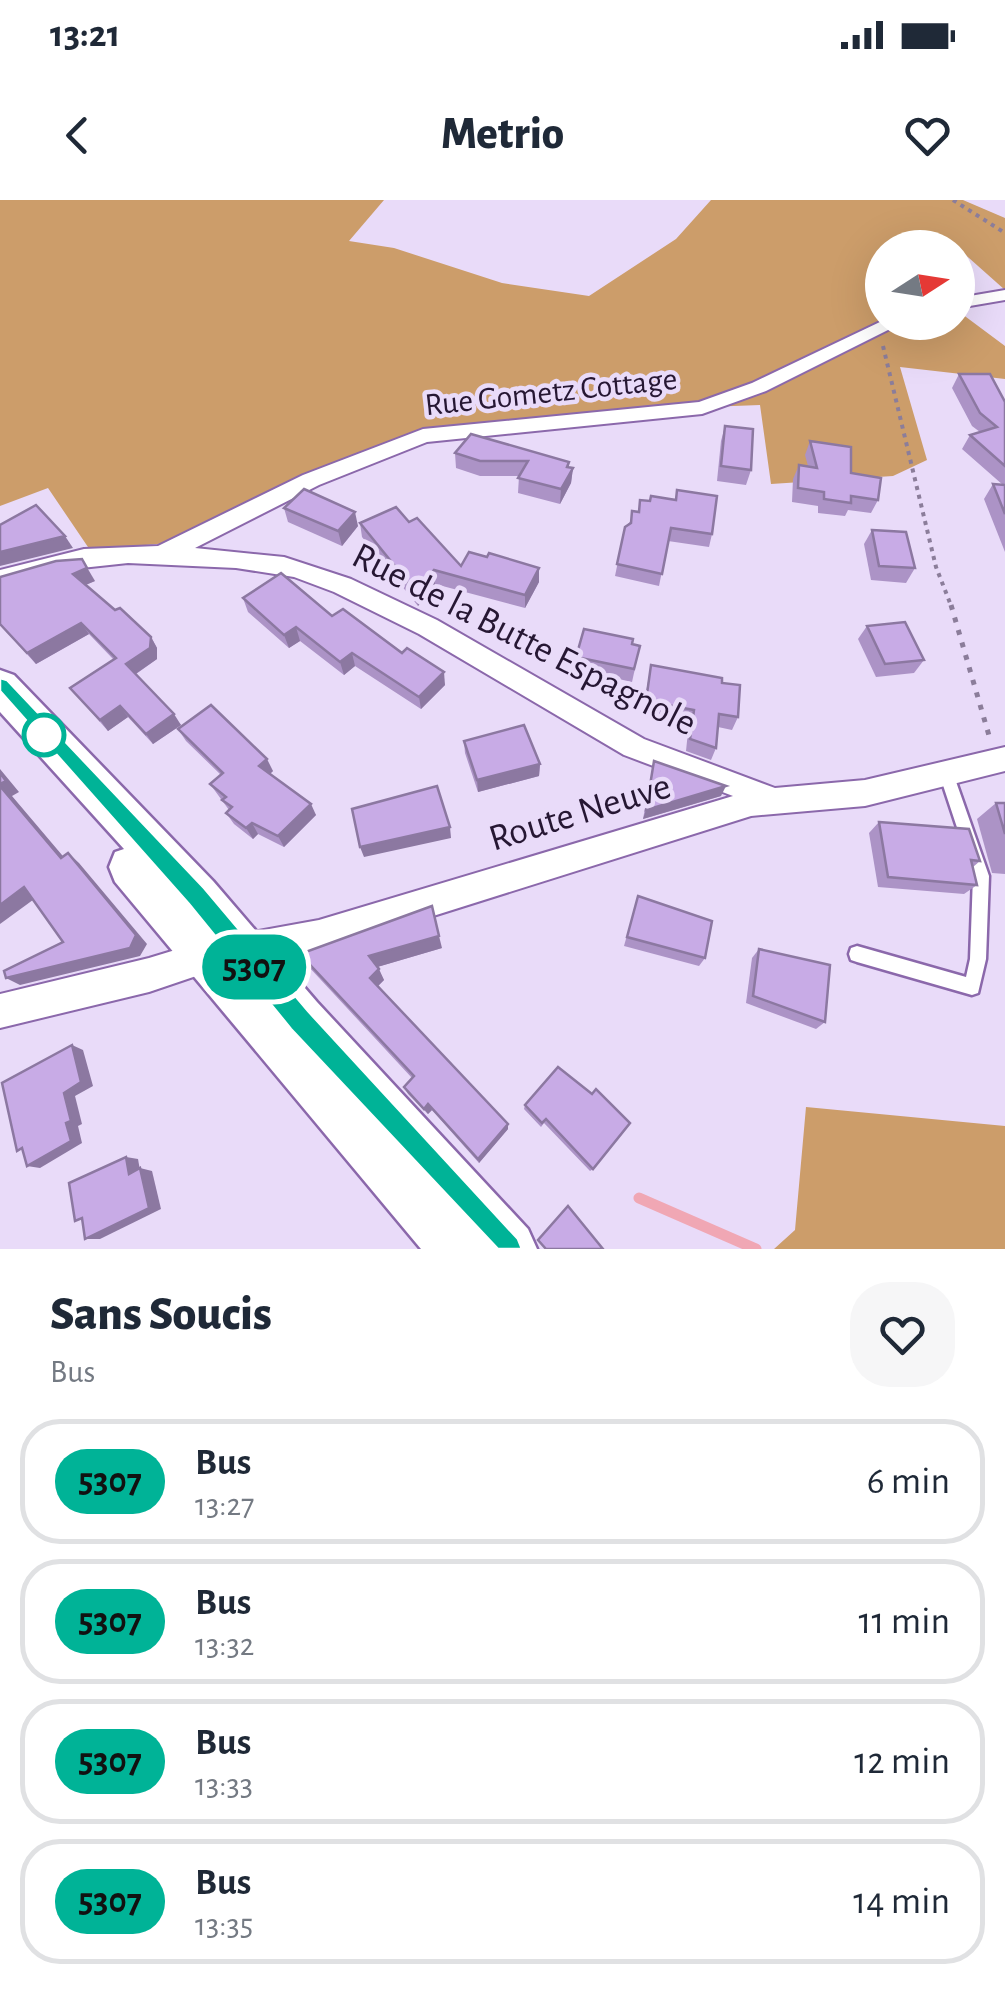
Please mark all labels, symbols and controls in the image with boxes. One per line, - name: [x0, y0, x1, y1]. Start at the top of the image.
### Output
- text: 13:21: [50, 16, 120, 54]
- icon: back: [50, 108, 105, 163]
- icon: heart: [900, 108, 955, 163]
- text: Metrio: [441, 112, 564, 157]
- north arrow: [865, 230, 975, 340]
- map controls: [865, 230, 975, 340]
- street label: Rue Gometz Cottage: [423, 363, 679, 421]
- street label: Rue de la Butte Espagnole: [346, 537, 702, 743]
- unlabelled marker: [23, 714, 65, 756]
- street label: Route Neuve: [485, 767, 675, 859]
- line badge: 5307: [184, 934, 324, 1000]
- text: 5307: [222, 950, 286, 985]
- button: heart: [850, 1282, 955, 1387]
- text: Sans Soucis: [50, 1291, 272, 1339]
- text: Bus: [50, 1356, 95, 1388]
- text: Bus: [195, 1444, 251, 1482]
- text: 6 min: [867, 1463, 950, 1501]
- text: 5307: [78, 1464, 142, 1499]
- text: 13:27: [195, 1489, 254, 1521]
- text: Bus: [195, 1584, 251, 1622]
- text: 11 min: [858, 1603, 950, 1641]
- text: 5307: [78, 1604, 142, 1639]
- text: 13:32: [195, 1629, 254, 1661]
- text: Bus: [195, 1724, 251, 1762]
- text: 12 min: [854, 1743, 950, 1781]
- text: 5307: [78, 1744, 142, 1779]
- text: 13:33: [195, 1769, 253, 1801]
- text: Bus: [195, 1864, 251, 1902]
- text: 14 min: [853, 1883, 950, 1921]
- text: 5307: [78, 1884, 142, 1919]
- text: 13:35: [195, 1909, 253, 1941]

